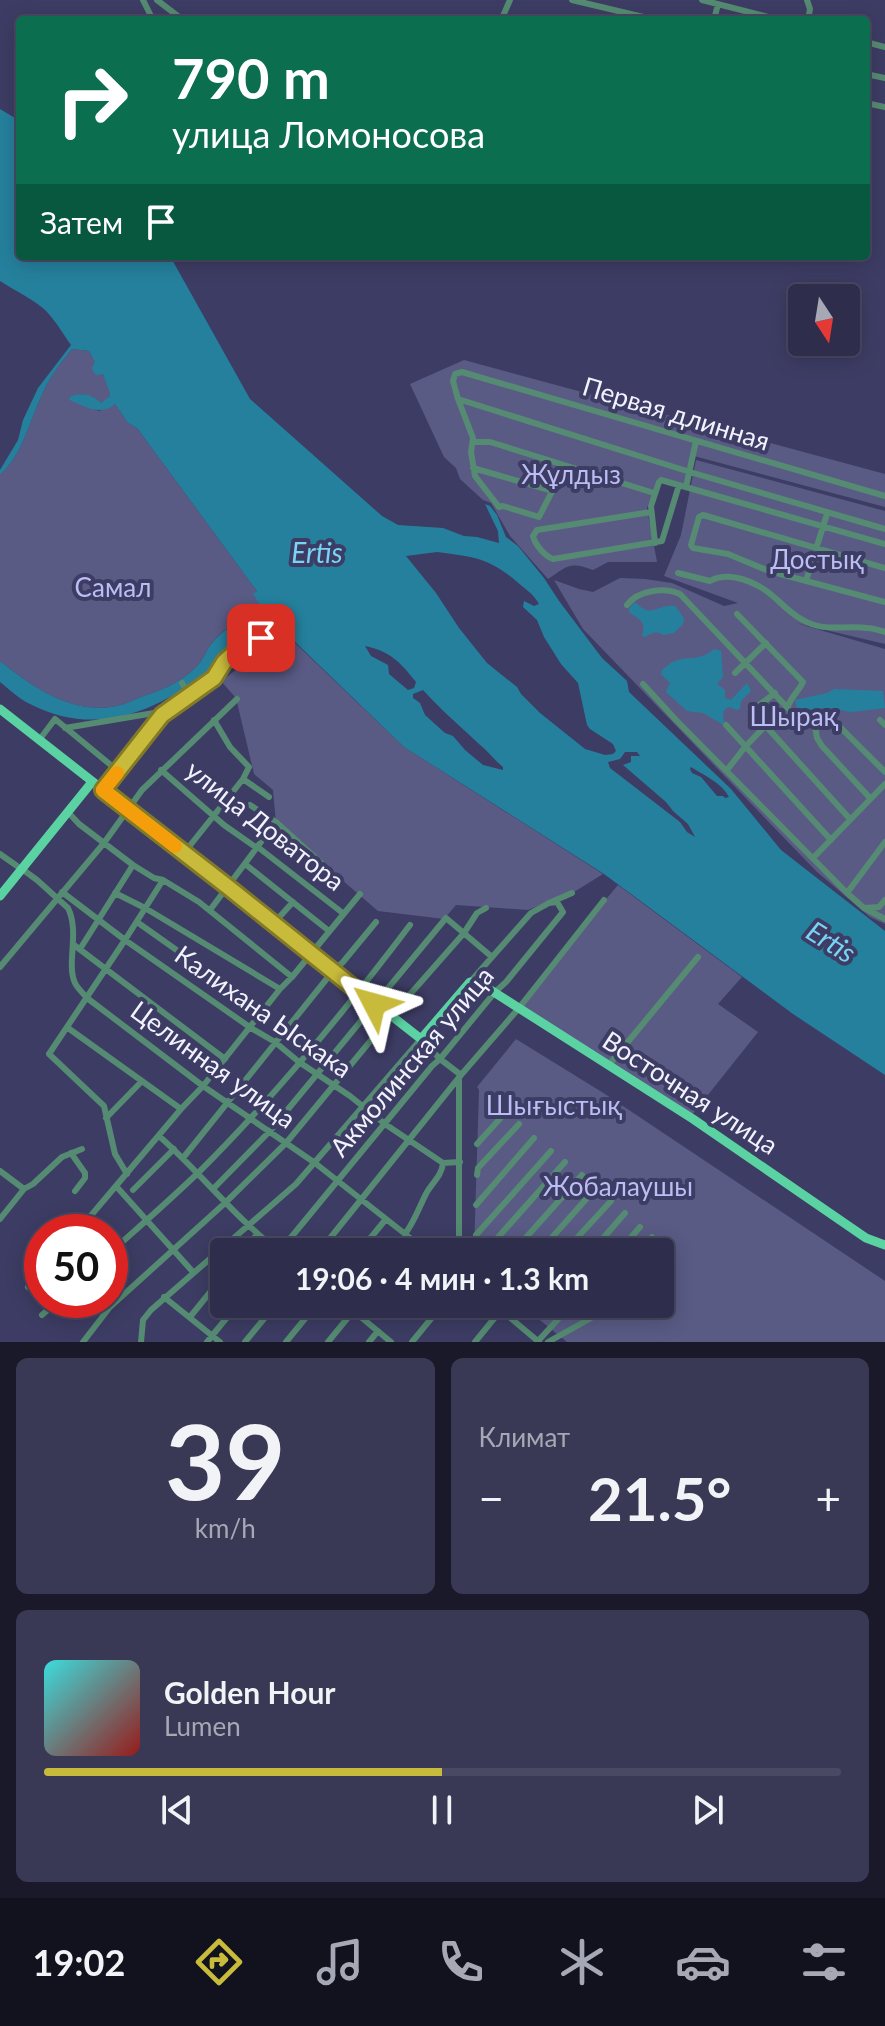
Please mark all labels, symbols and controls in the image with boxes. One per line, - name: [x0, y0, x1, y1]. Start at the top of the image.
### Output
- text: 790 m: [172, 44, 330, 111]
- icon: right: [40, 48, 144, 152]
- text: улица Ломоносова: [172, 112, 485, 156]
- icon: arrive: [139, 200, 183, 244]
- text: Затем: [40, 204, 123, 240]
- north arrow: [788, 284, 860, 356]
- map controls: [788, 284, 860, 356]
- street label: Первая длинная: [579, 369, 774, 457]
- park label: Жұлдыз: [521, 458, 621, 490]
- water label: Ertis: [291, 535, 343, 569]
- park label: Достық: [770, 543, 864, 575]
- park label: Самал: [75, 571, 151, 603]
- pin: [227, 604, 295, 672]
- icon: arrive: [239, 616, 283, 660]
- park label: Шырақ: [750, 700, 839, 732]
- street label: улица Доватора: [180, 753, 351, 897]
- water label: Ertis: [801, 913, 862, 969]
- street label: Калихана Ыскака: [169, 938, 358, 1084]
- street label: Акмолинская улица: [323, 960, 500, 1163]
- position arrow: [332, 962, 416, 1046]
- street label: Целинная улица: [125, 994, 302, 1135]
- street label: Восточная улица: [597, 1024, 784, 1161]
- park label: Шығыстық: [486, 1089, 622, 1121]
- park label: Жобалаушы: [543, 1170, 693, 1202]
- speed limit sign: 50: [24, 1214, 128, 1318]
- text: 19:06 · 4 мин · 1.3 km: [295, 1260, 589, 1296]
- text: 39: [165, 1397, 286, 1522]
- text: Климат: [479, 1421, 570, 1453]
- text: 21.5°: [588, 1462, 732, 1534]
- text: −: [479, 1472, 504, 1524]
- text: +: [815, 1472, 841, 1524]
- text: km/h: [195, 1512, 256, 1544]
- text: Golden Hour: [164, 1674, 336, 1710]
- text: Lumen: [164, 1710, 241, 1742]
- icon: previous: [155, 1788, 199, 1832]
- icon: pause: [420, 1788, 464, 1832]
- icon: next: [686, 1788, 730, 1832]
- icon: directions: [191, 1934, 247, 1990]
- icon: music: [312, 1934, 368, 1990]
- icon: phone: [433, 1934, 489, 1990]
- icon: climate: [554, 1934, 610, 1990]
- icon: car: [675, 1934, 731, 1990]
- icon: filters: [796, 1934, 852, 1990]
- text: 19:02: [33, 1940, 125, 1984]

